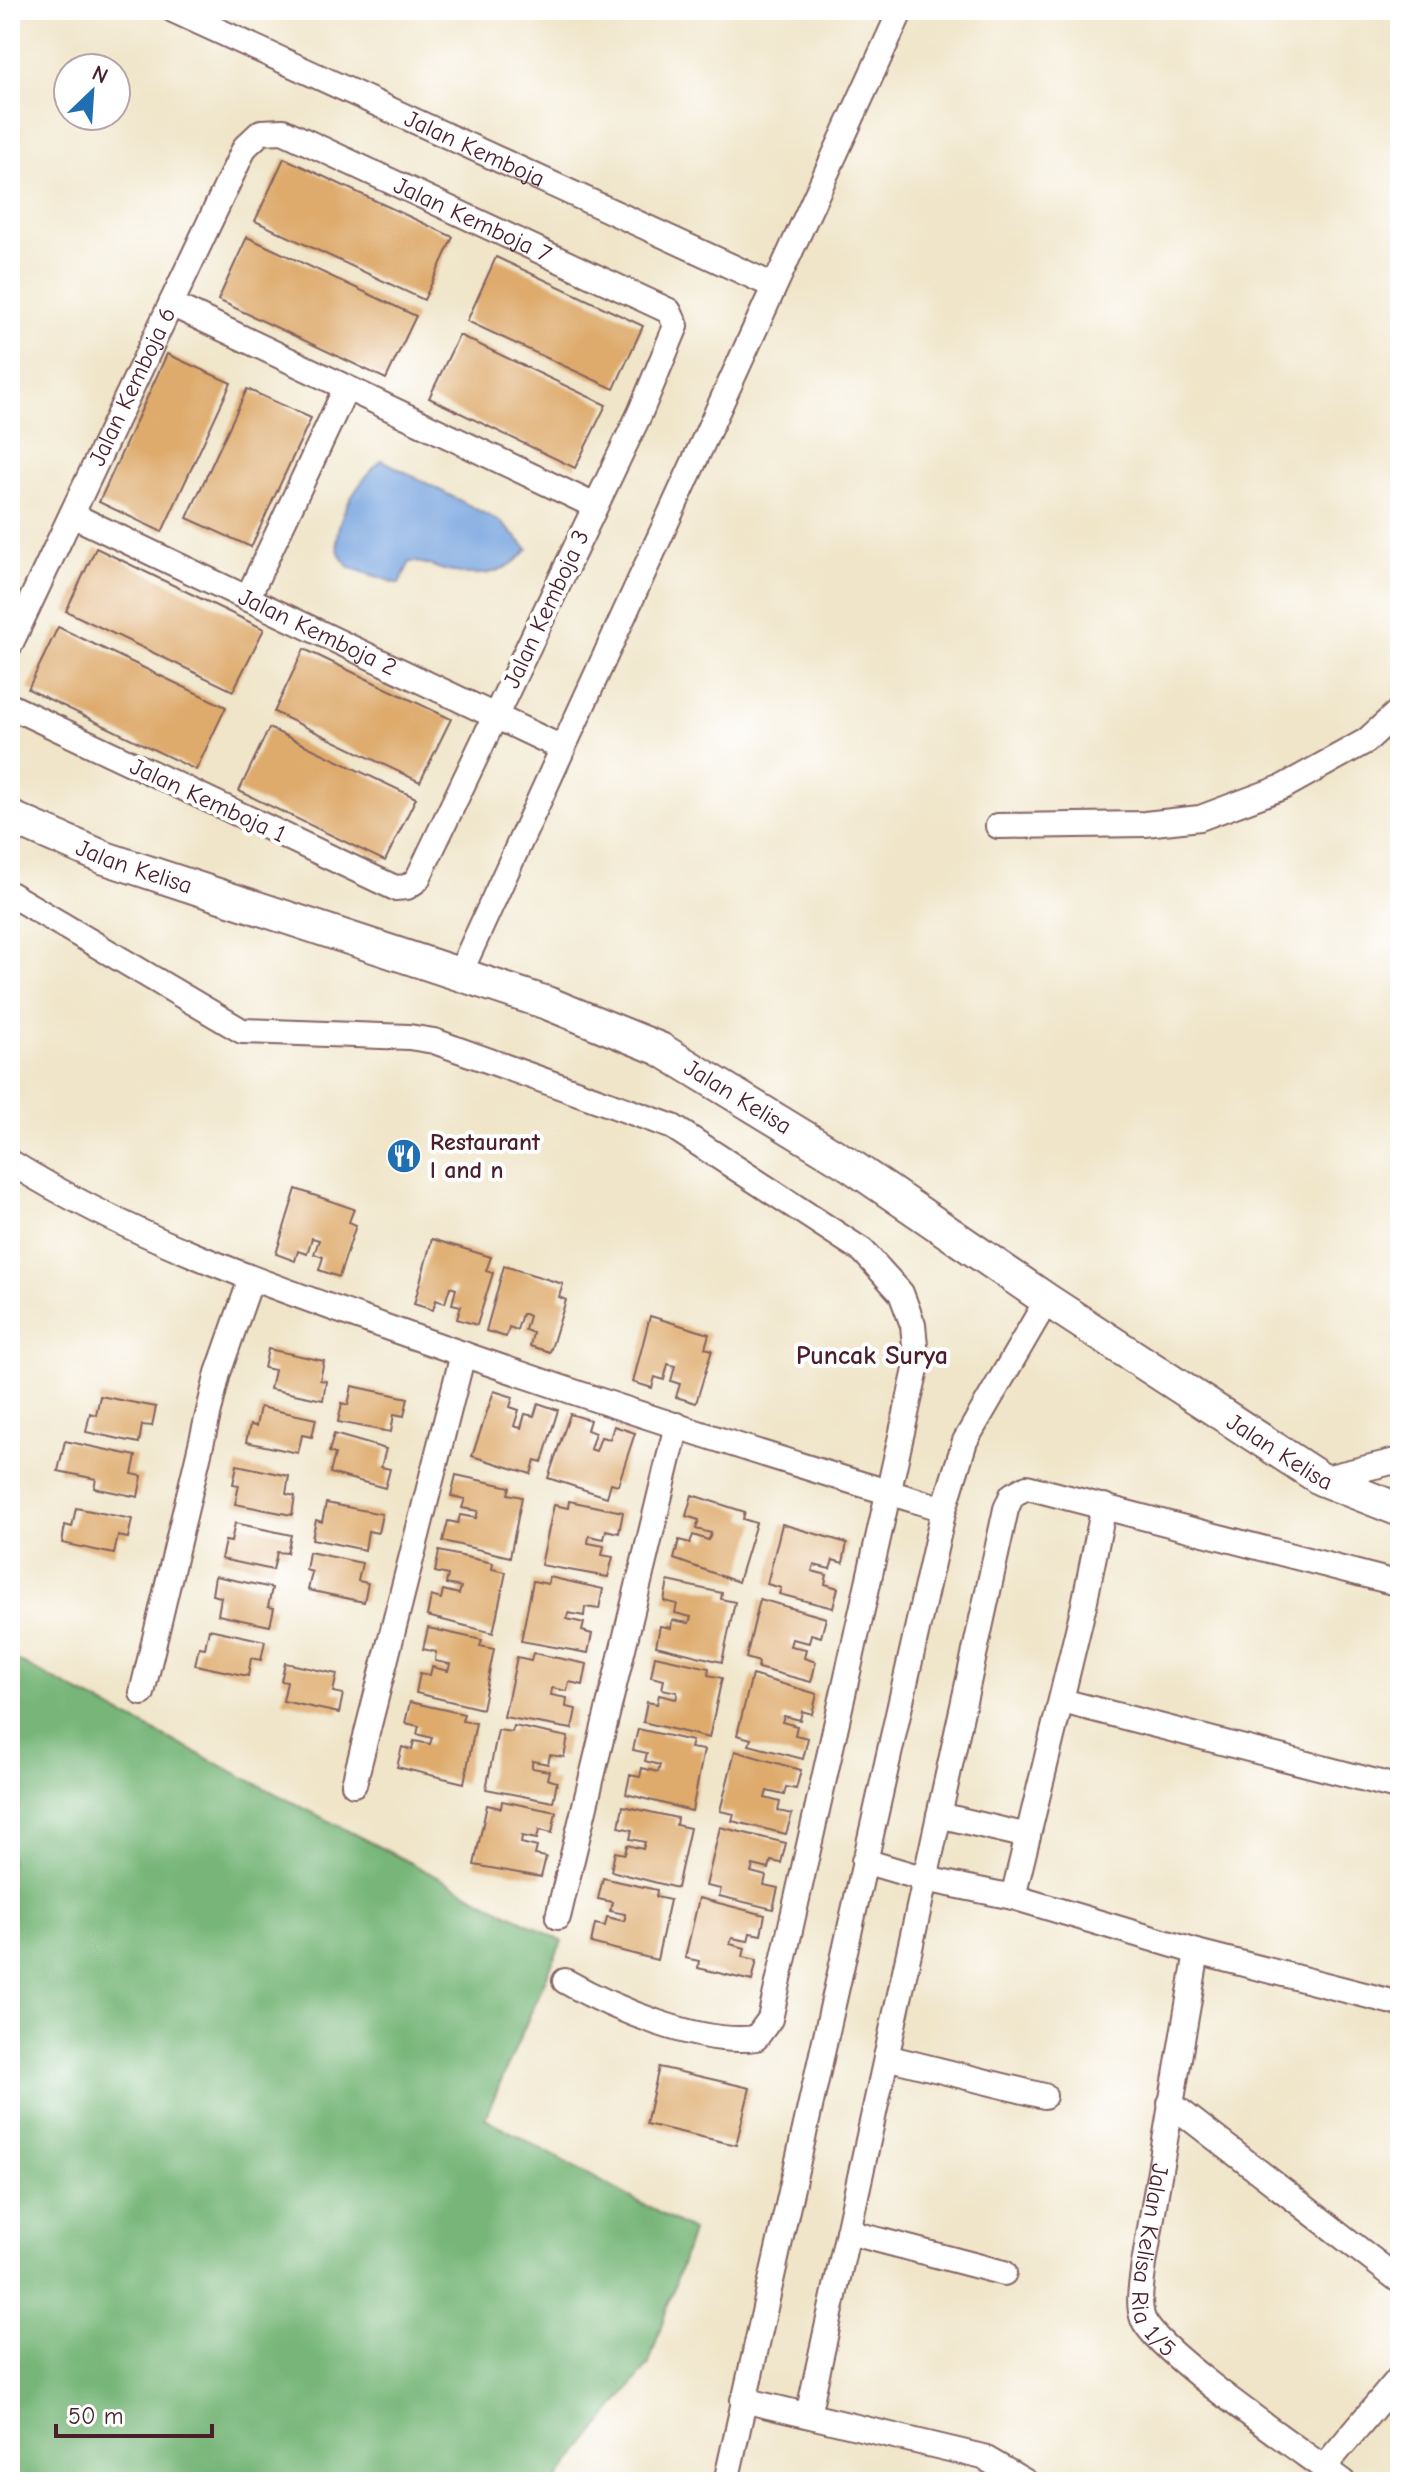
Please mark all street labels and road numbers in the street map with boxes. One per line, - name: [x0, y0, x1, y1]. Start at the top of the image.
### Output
- street label: Jalan Kemboja: [400, 104, 549, 193]
- street label: Jalan Kemboja 7: [390, 171, 556, 268]
- street label: Jalan Kemboja 6: [83, 303, 181, 470]
- street label: Jalan Kemboja 3: [497, 525, 595, 693]
- street label: Jalan Kemboja 2: [234, 582, 401, 681]
- street label: Jalan Kemboja 1: [126, 752, 290, 848]
- street label: Jalan Kelisa: [72, 833, 196, 900]
- street label: Jalan Kelisa: [679, 1053, 797, 1140]
- street label: Jalan Kelisa: [1221, 1407, 1336, 1496]
- street label: Jalan Kelisa Ria 1/5: [1126, 2162, 1182, 2363]

